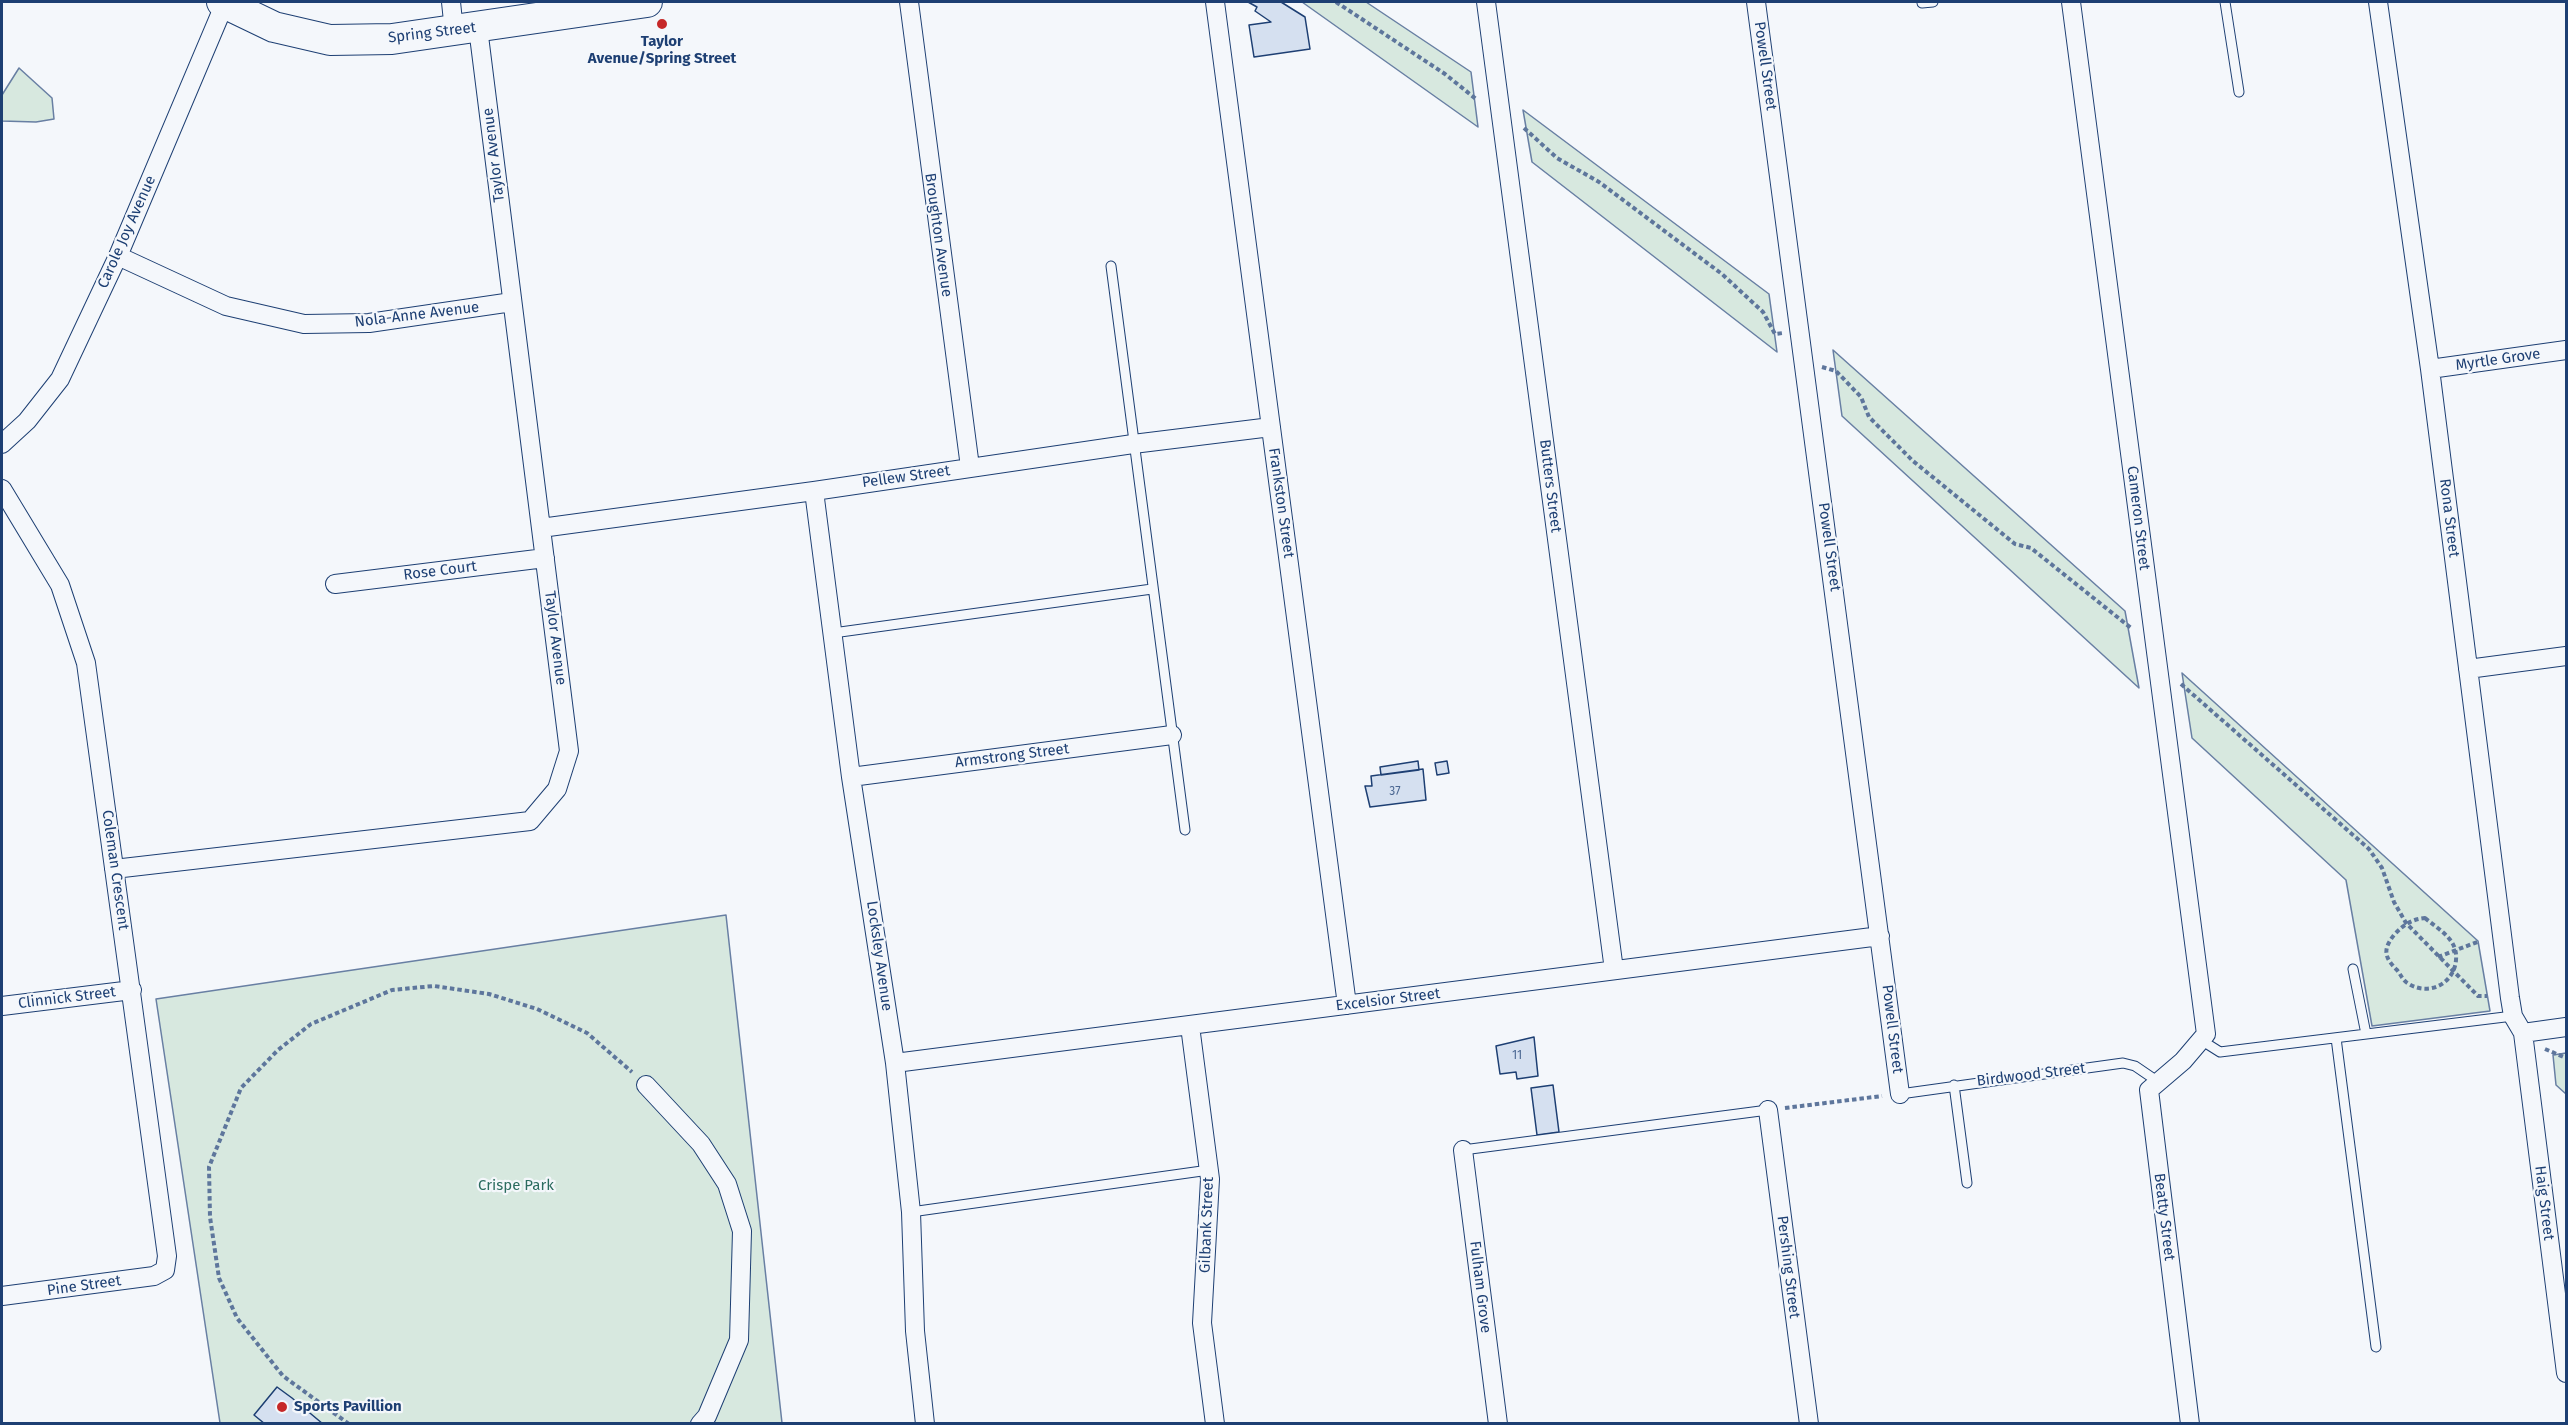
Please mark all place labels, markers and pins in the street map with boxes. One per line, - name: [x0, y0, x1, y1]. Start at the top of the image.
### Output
- marker: Taylor Avenue/Spring Street: [655, 17, 669, 31]
- place label: Taylor Avenue/Spring Street: [588, 33, 736, 68]
- place label: Sports Pavillion: [294, 1398, 402, 1416]
- marker: Sports Pavillion: [275, 1400, 289, 1414]

